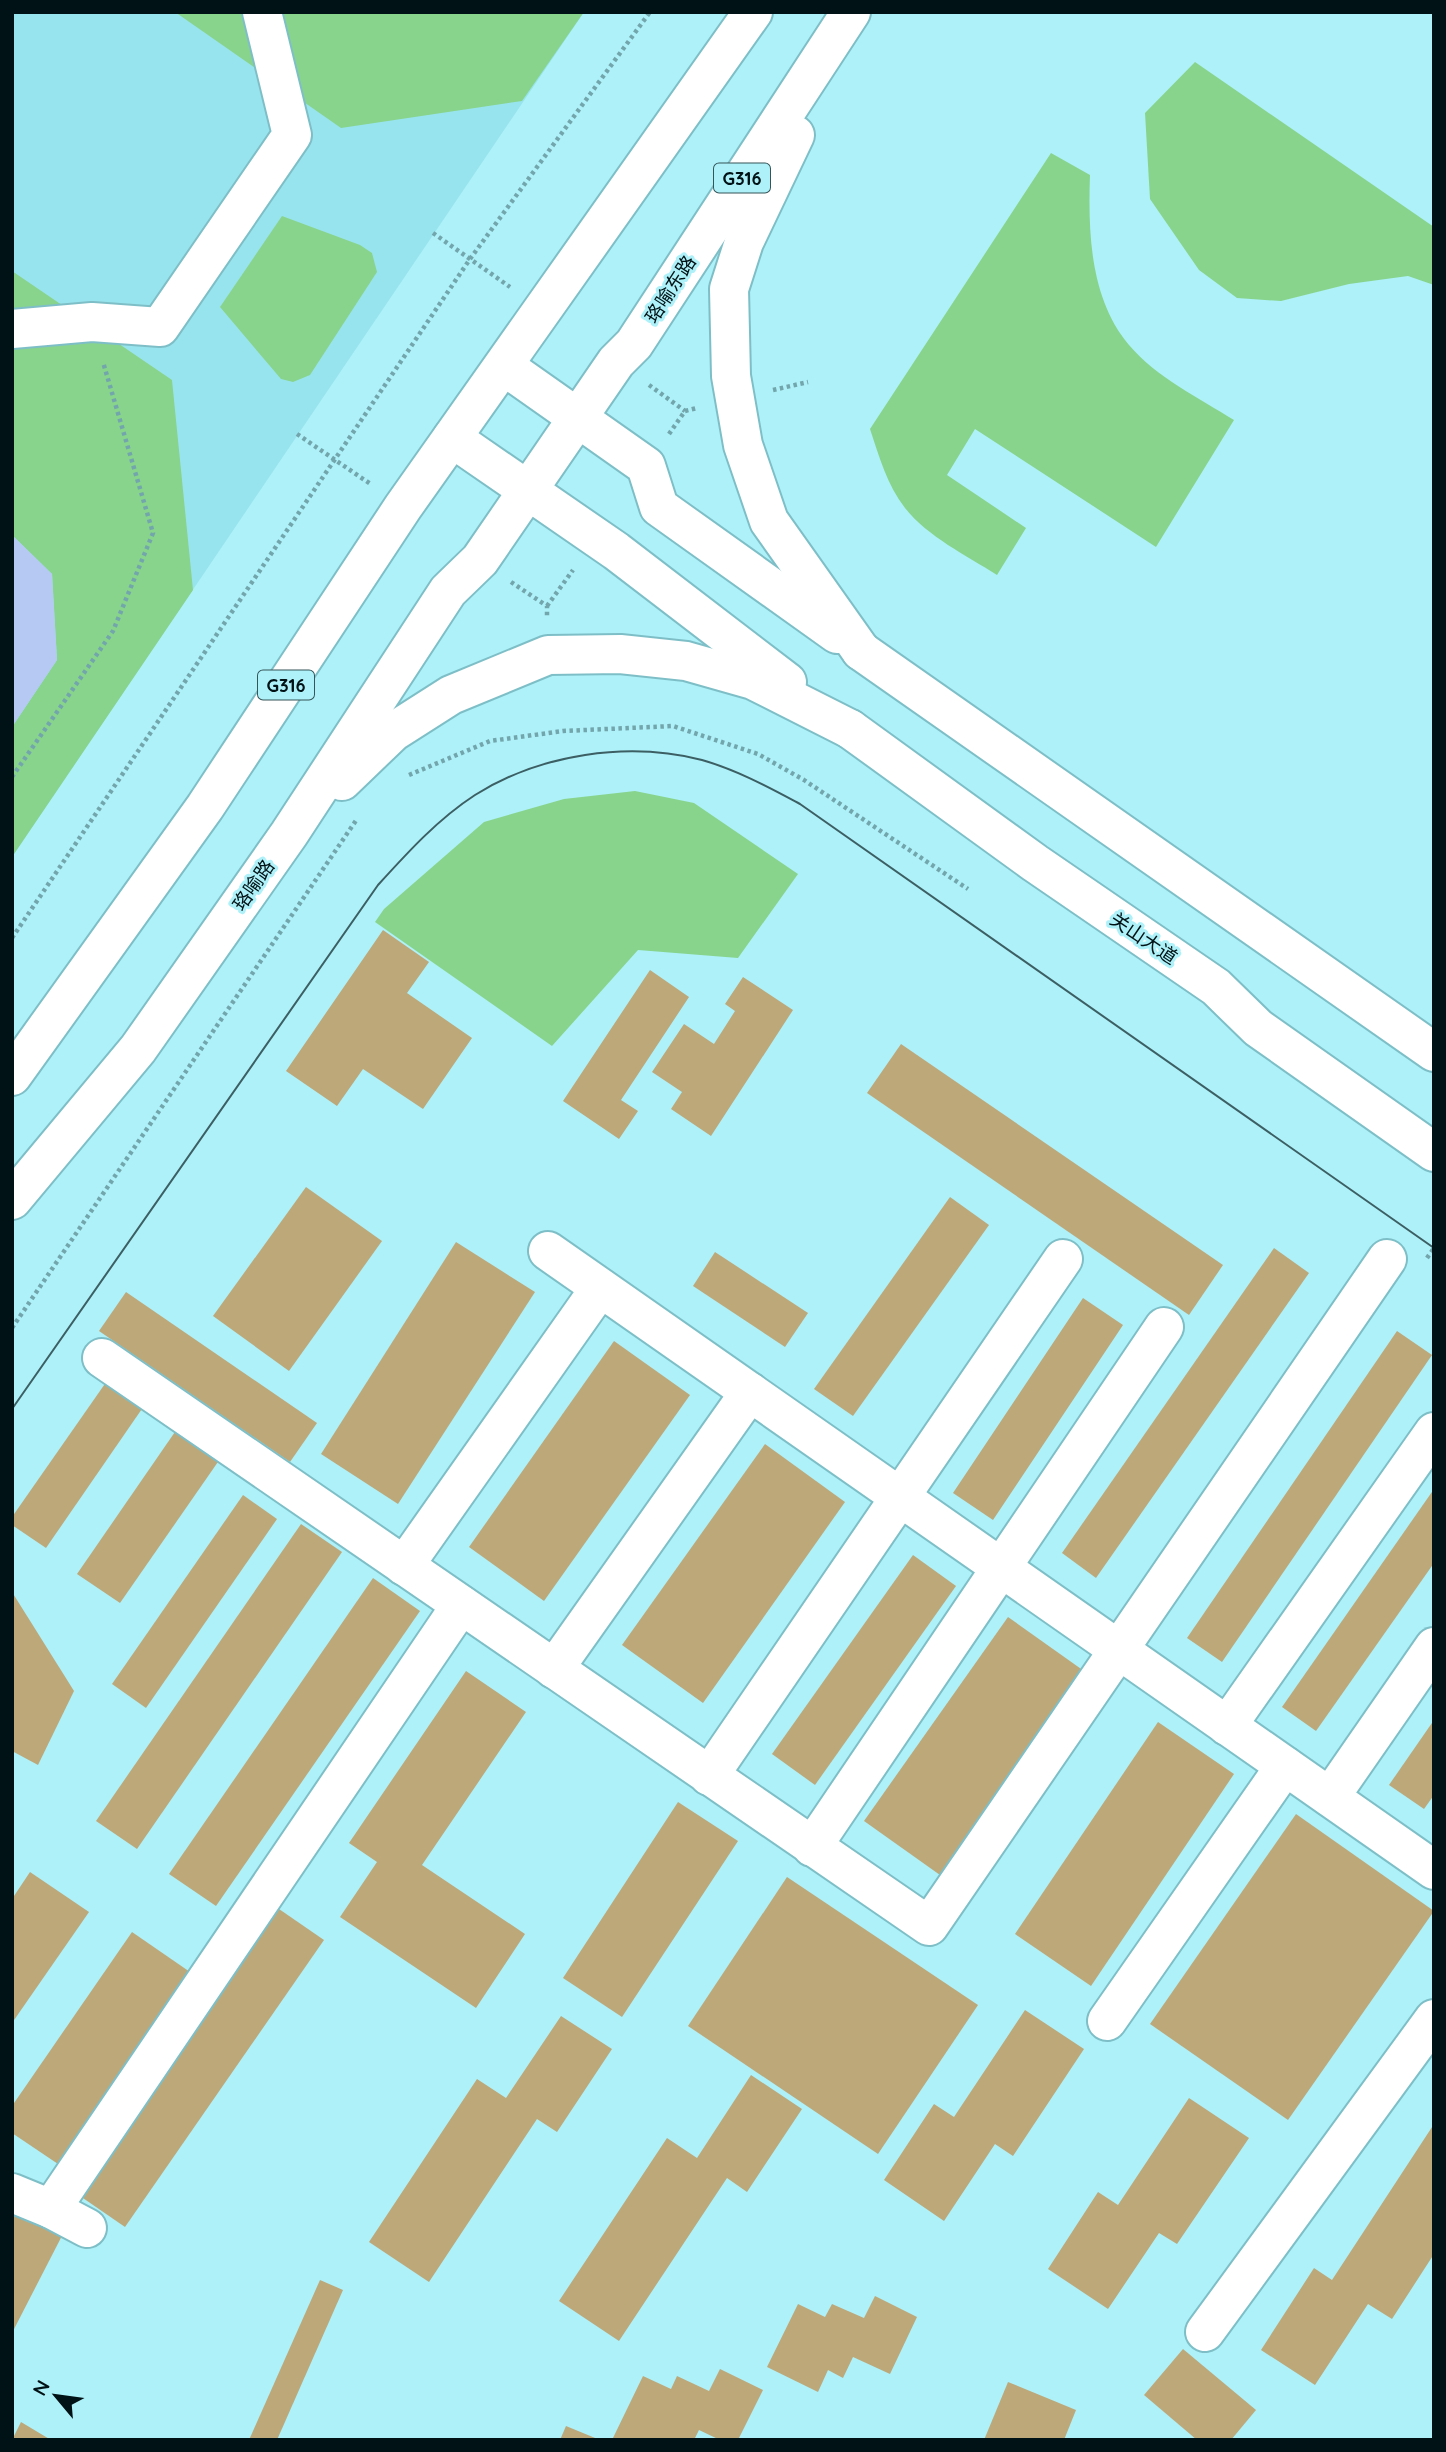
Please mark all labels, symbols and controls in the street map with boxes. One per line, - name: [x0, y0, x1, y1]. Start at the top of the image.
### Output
- road number: G316: [714, 163, 770, 192]
- street label: 珞喻东路: [639, 251, 701, 327]
- road number: G316: [258, 670, 314, 700]
- street label: 珞喻路: [227, 855, 279, 915]
- street label: 关山大道: [1106, 907, 1182, 969]
- north arrow: [21, 2361, 91, 2431]
- text: N: [27, 2376, 55, 2400]

